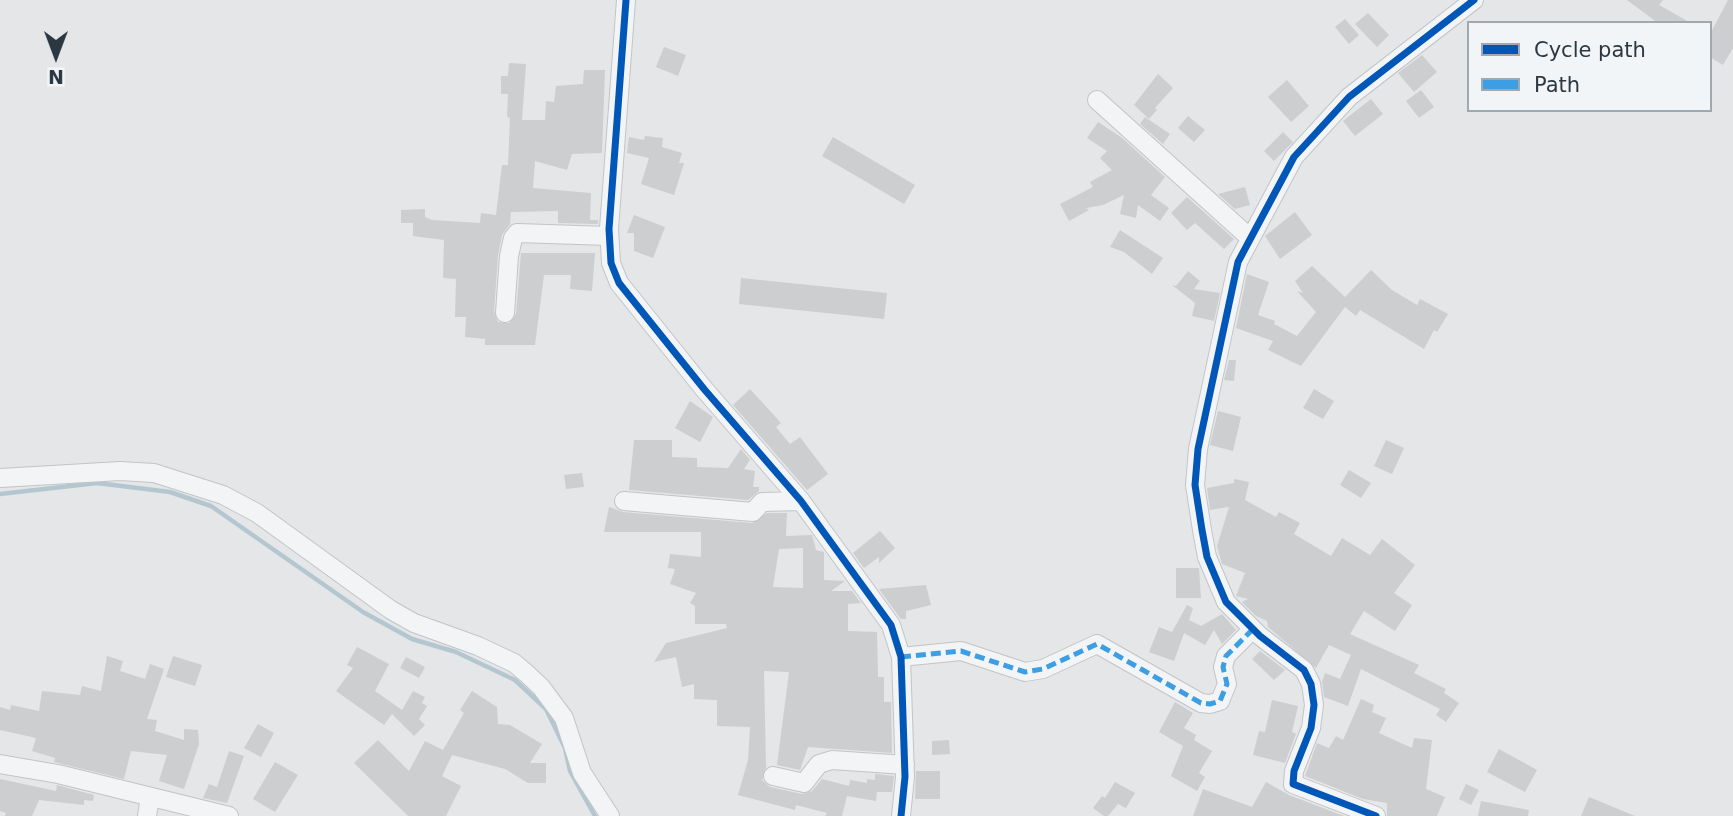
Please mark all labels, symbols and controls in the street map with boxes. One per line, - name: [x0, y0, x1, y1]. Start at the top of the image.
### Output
- north arrow: [21, 21, 91, 91]
- legend: [1467, 21, 1712, 112]
- text: Cycle path: [1534, 38, 1646, 62]
- text: N: [48, 66, 64, 88]
- text: Path: [1534, 73, 1580, 97]

